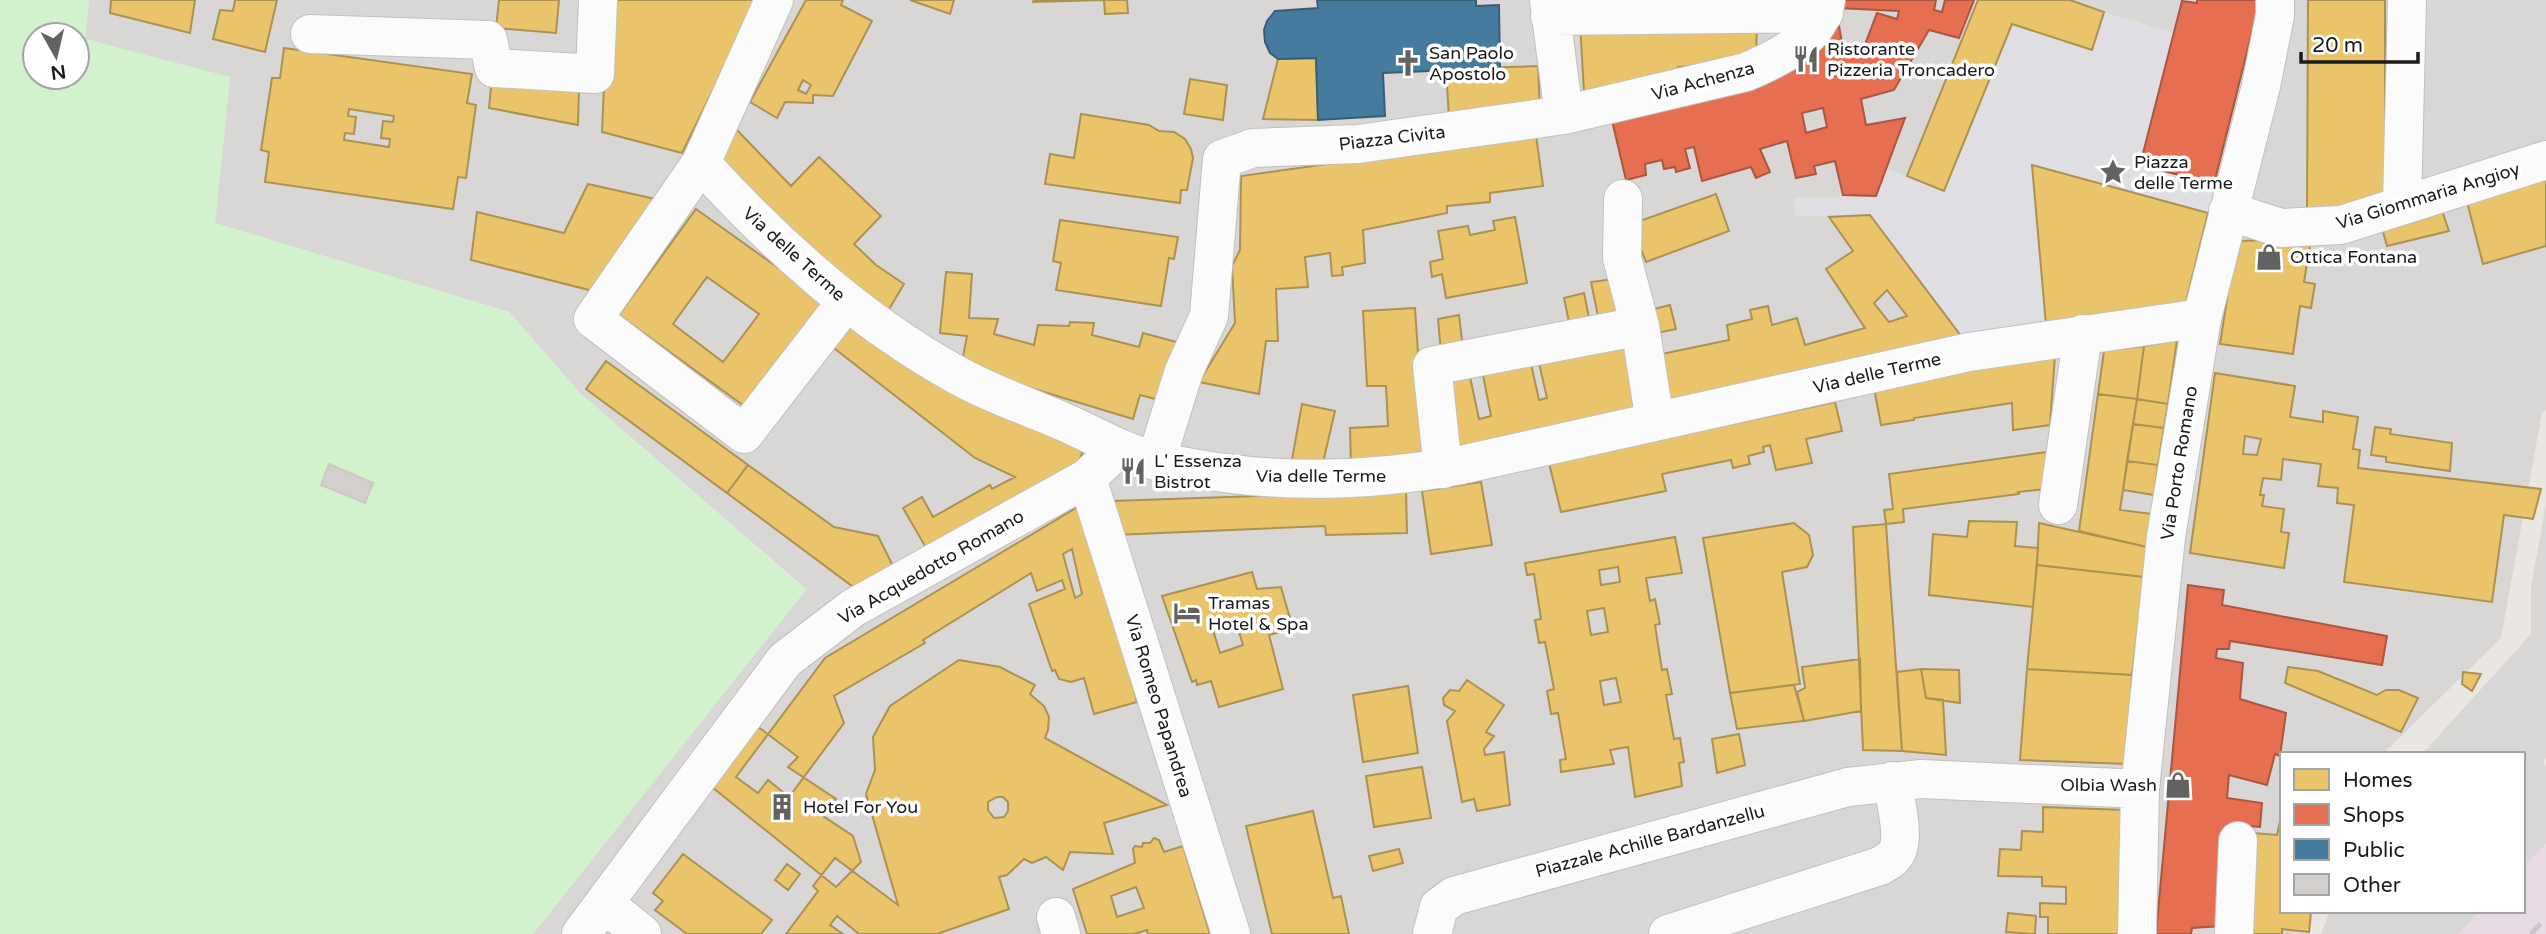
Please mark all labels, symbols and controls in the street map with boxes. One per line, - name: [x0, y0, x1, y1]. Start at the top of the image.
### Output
- north arrow: [21, 21, 91, 91]
- scale bar: [2301, 21, 2418, 65]
- text: 20 m: [2312, 33, 2363, 58]
- place label: Ristorante Pizzeria Troncadero: [1827, 38, 1995, 81]
- place label: San Paolo Apostolo: [1429, 42, 1514, 85]
- restaurant icon: Ristorante Pizzeria Troncadero: [1791, 44, 1821, 74]
- church icon: San Paolo Apostolo: [1393, 48, 1423, 78]
- street label: Via Achenza: [1649, 57, 1757, 105]
- text: N: [49, 60, 67, 84]
- street label: Piazza Civita: [1337, 121, 1447, 155]
- place label: Piazza delle Terme: [2134, 151, 2233, 194]
- place icon: Piazza delle Terme: [2098, 157, 2128, 187]
- street label: Via Giommaria Angioy: [2334, 158, 2523, 234]
- street label: Via delle Terme: [738, 202, 850, 306]
- shop icon: Ottica Fontana: [2254, 242, 2284, 272]
- place label: Ottica Fontana: [2290, 246, 2417, 268]
- street label: Via delle Terme: [1811, 348, 1943, 398]
- street label: Via Porto Romano: [2156, 384, 2202, 542]
- place label: L' Essenza Bistrot: [1154, 450, 1242, 493]
- restaurant icon: L' Essenza Bistrot: [1118, 456, 1148, 486]
- street label: Via delle Terme: [1256, 465, 1386, 487]
- street label: Via Acquedotto Romano: [834, 505, 1028, 629]
- place label: Tramas Hotel & Spa: [1208, 592, 1309, 635]
- hotel icon: Tramas Hotel & Spa: [1172, 598, 1202, 628]
- street label: Via Romeo Papandrea: [1121, 612, 1197, 800]
- legend: [2280, 752, 2525, 913]
- text: Homes: [2343, 768, 2413, 793]
- shop icon: Olbia Wash: [2163, 770, 2193, 800]
- place label: Olbia Wash: [2060, 774, 2157, 796]
- building icon: Hotel For You: [767, 792, 797, 822]
- place label: Hotel For You: [803, 796, 918, 818]
- street label: Piazzale Achille Bardanzellu: [1533, 800, 1767, 882]
- text: Shops: [2343, 803, 2405, 828]
- text: Public: [2343, 838, 2405, 863]
- text: Other: [2343, 873, 2401, 898]

